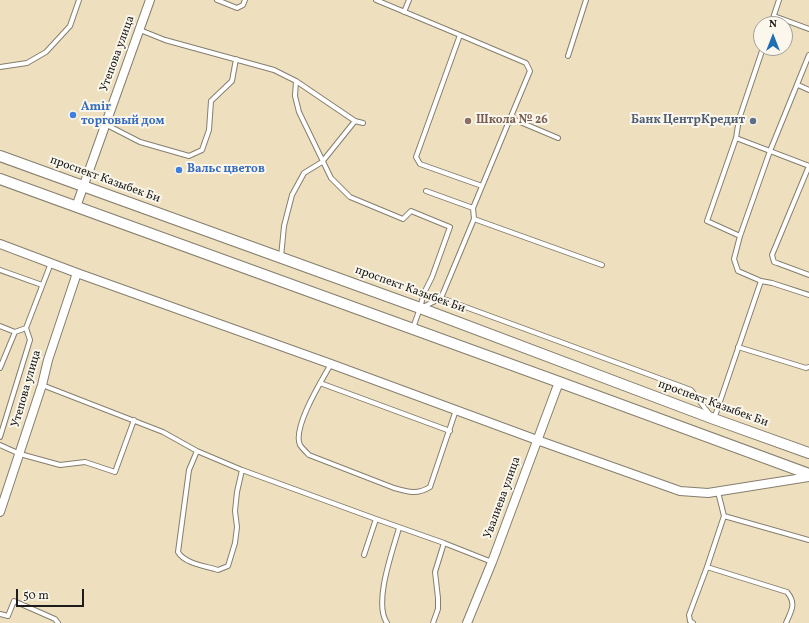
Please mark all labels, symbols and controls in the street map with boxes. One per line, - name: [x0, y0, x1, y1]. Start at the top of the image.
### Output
- street label: Утепова улица: [98, 14, 138, 94]
- north arrow: [753, 16, 793, 56]
- text: N: [769, 17, 777, 32]
- place label: Amir торговый дом: [81, 101, 164, 129]
- marker: Amir торговый дом: [68, 110, 78, 120]
- place label: Школа № 26: [476, 114, 548, 128]
- place label: Банк ЦентрКредит: [631, 114, 745, 128]
- marker: Школа № 26: [463, 116, 473, 126]
- marker: Банк ЦентрКредит: [748, 116, 758, 126]
- street label: проспект Казыбек Би: [48, 153, 162, 207]
- place label: Вальс цветов: [187, 163, 265, 177]
- marker: Вальс цветов: [174, 165, 184, 175]
- street label: проспект Казыбек Би: [353, 263, 467, 317]
- street label: Утепова улица: [9, 349, 45, 429]
- street label: проспект Казыбек Би: [656, 377, 770, 431]
- street label: Увалиева улица: [481, 455, 525, 541]
- scale bar: [18, 581, 86, 607]
- text: 50 m: [23, 588, 49, 604]

